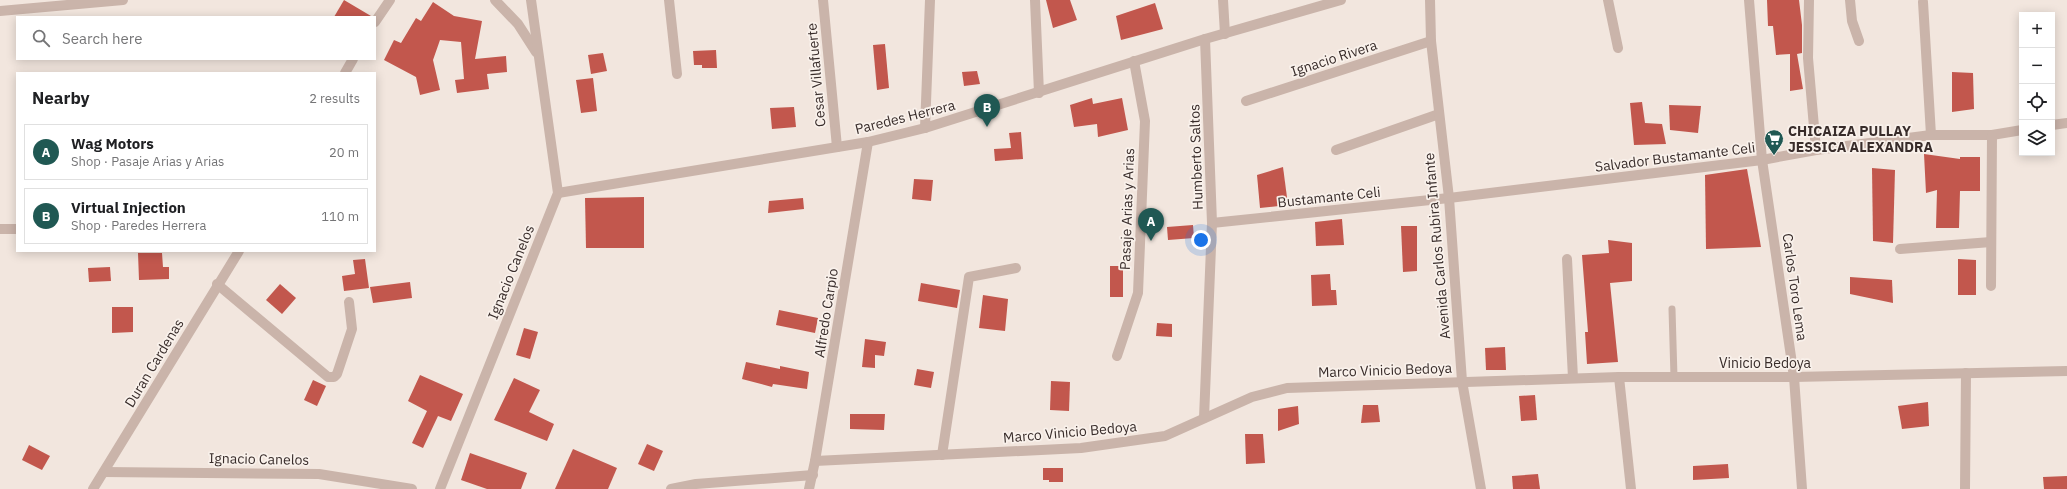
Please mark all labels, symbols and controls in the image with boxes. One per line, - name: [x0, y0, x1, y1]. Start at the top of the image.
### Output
- map controls: [2019, 12, 2055, 156]
- button: +: [2019, 12, 2055, 48]
- search box: [16, 16, 376, 60]
- street label: Cesar Villafuerte: [802, 22, 830, 128]
- icon: search: [30, 27, 52, 49]
- text: Search here: [62, 29, 142, 48]
- street label: Ignacio Rivera: [1289, 35, 1380, 80]
- button: −: [2019, 48, 2055, 84]
- button: locate: [2019, 84, 2055, 120]
- text: Nearby: [32, 87, 90, 109]
- text: 2 results: [309, 90, 360, 107]
- pin: B: [974, 94, 1000, 127]
- street label: Paredes Herrera: [853, 96, 957, 138]
- street label: Humberto Saltos: [1185, 104, 1207, 210]
- button: layers: [2019, 120, 2055, 156]
- place label: CHICAIZA PULLAY JESSICA ALEXANDRA: [1788, 122, 1933, 156]
- supermarket icon: CHICAIZA PULLAY JESSICA ALEXANDRA: [1763, 128, 1785, 156]
- text: Wag Motors: [71, 134, 154, 153]
- street label: Salvador Bustamante Celi: [1594, 138, 1756, 176]
- text: A: [42, 144, 50, 161]
- text: 20 m: [329, 144, 359, 161]
- street label: Pasaje Arias y Arias: [1116, 148, 1138, 270]
- street label: Avenida Carlos Rubira Infante: [1420, 152, 1454, 340]
- text: Shop · Pasaje Arias y Arias: [71, 153, 224, 170]
- street label: Bustamante Celi: [1277, 183, 1381, 211]
- text: Virtual Injection: [71, 198, 186, 217]
- text: B: [42, 208, 50, 225]
- text: 110 m: [321, 208, 359, 225]
- pin: A: [1138, 208, 1164, 241]
- text: Shop · Paredes Herrera: [71, 217, 206, 234]
- street label: Ignacio Canelos: [484, 222, 538, 322]
- your location: [1191, 230, 1211, 250]
- street label: Carlos Toro Lema: [1779, 232, 1812, 342]
- street label: Alfredo Carpio: [810, 267, 842, 359]
- street label: Duran Cardenas: [120, 315, 188, 411]
- street label: Vinicio Bedoya: [1719, 354, 1812, 372]
- street label: Marco Vinicio Bedoya: [1318, 359, 1453, 381]
- street label: Marco Vinicio Bedoya: [1002, 417, 1138, 447]
- street label: Ignacio Canelos: [209, 449, 310, 469]

